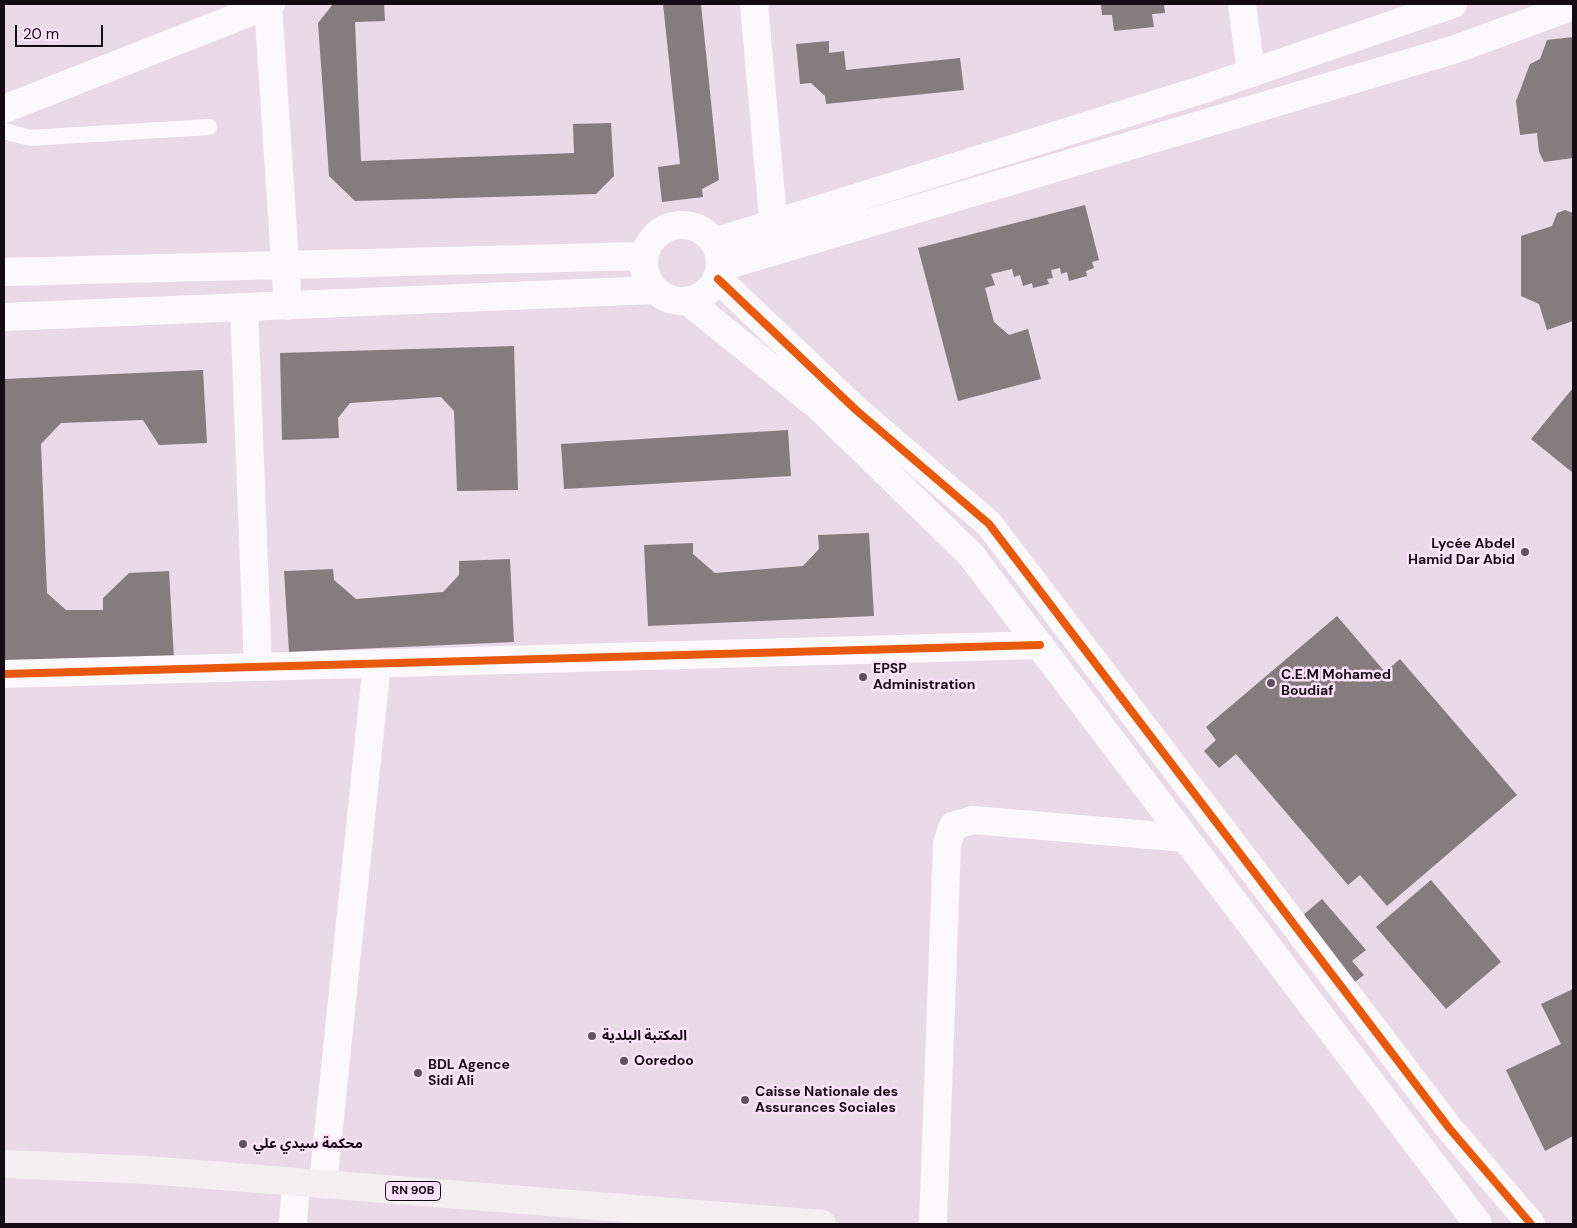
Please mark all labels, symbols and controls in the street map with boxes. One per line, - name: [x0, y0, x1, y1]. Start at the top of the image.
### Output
- scale bar: [18, 15, 105, 47]
- text: 20 m: [23, 24, 59, 44]
- place label: Lycée Abdel Hamid Dar Abid: [1408, 536, 1515, 568]
- marker: Lycée Abdel Hamid Dar Abid: [1519, 546, 1531, 558]
- place label: EPSP Administration: [873, 661, 975, 694]
- place label: C.E.M Mohamed Boudiaf: [1281, 667, 1391, 700]
- marker: EPSP Administration: [857, 671, 869, 683]
- marker: C.E.M Mohamed Boudiaf: [1265, 677, 1277, 689]
- place label: المكتبة البلدية: [602, 1028, 687, 1044]
- marker: المكتبة البلدية: [586, 1030, 598, 1042]
- place label: Ooredoo: [634, 1053, 694, 1069]
- marker: Ooredoo: [618, 1055, 630, 1067]
- place label: BDL Agence Sidi Ali: [428, 1057, 510, 1090]
- marker: BDL Agence Sidi Ali: [412, 1067, 424, 1079]
- place label: Caisse Nationale des Assurances Sociales: [755, 1084, 898, 1116]
- marker: Caisse Nationale des Assurances Sociales: [739, 1094, 751, 1106]
- place label: محكمة سيدي علي: [253, 1136, 363, 1152]
- marker: محكمة سيدي علي: [237, 1138, 249, 1150]
- road number: RN 90B: [386, 1182, 440, 1200]

